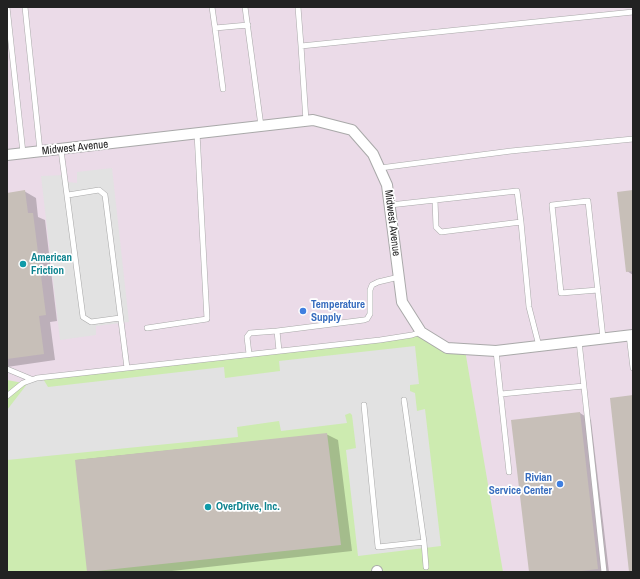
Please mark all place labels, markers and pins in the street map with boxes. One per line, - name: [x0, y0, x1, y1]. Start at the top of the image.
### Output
- place label: American Friction: [31, 251, 72, 277]
- marker: American Friction: [18, 259, 28, 269]
- place label: Temperature Supply: [311, 298, 365, 324]
- marker: Temperature Supply: [298, 306, 308, 316]
- place label: Rivian Service Center: [489, 471, 552, 497]
- marker: Rivian Service Center: [555, 479, 565, 489]
- place label: OverDrive, Inc.: [216, 500, 280, 514]
- marker: OverDrive, Inc.: [203, 502, 213, 512]

